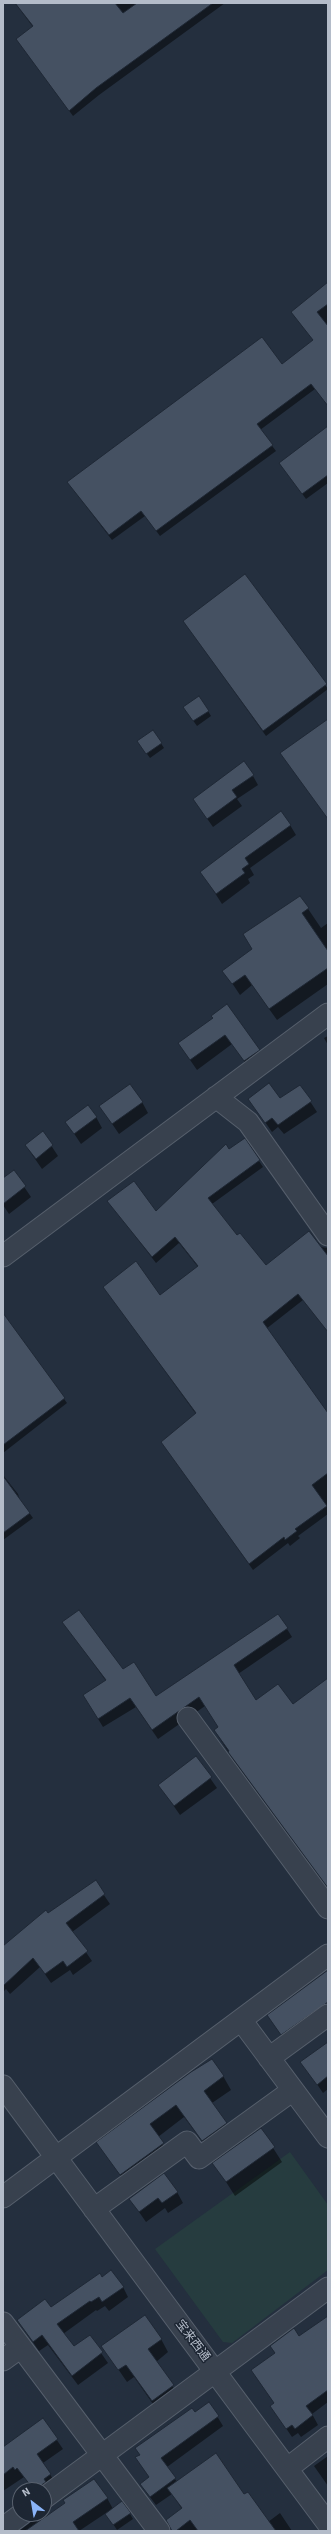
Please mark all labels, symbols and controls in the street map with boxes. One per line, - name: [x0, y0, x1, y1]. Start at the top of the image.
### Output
- street label: 宝来西通: [172, 2317, 212, 2365]
- north arrow: [12, 2482, 52, 2522]
- text: N: [19, 2484, 33, 2500]

